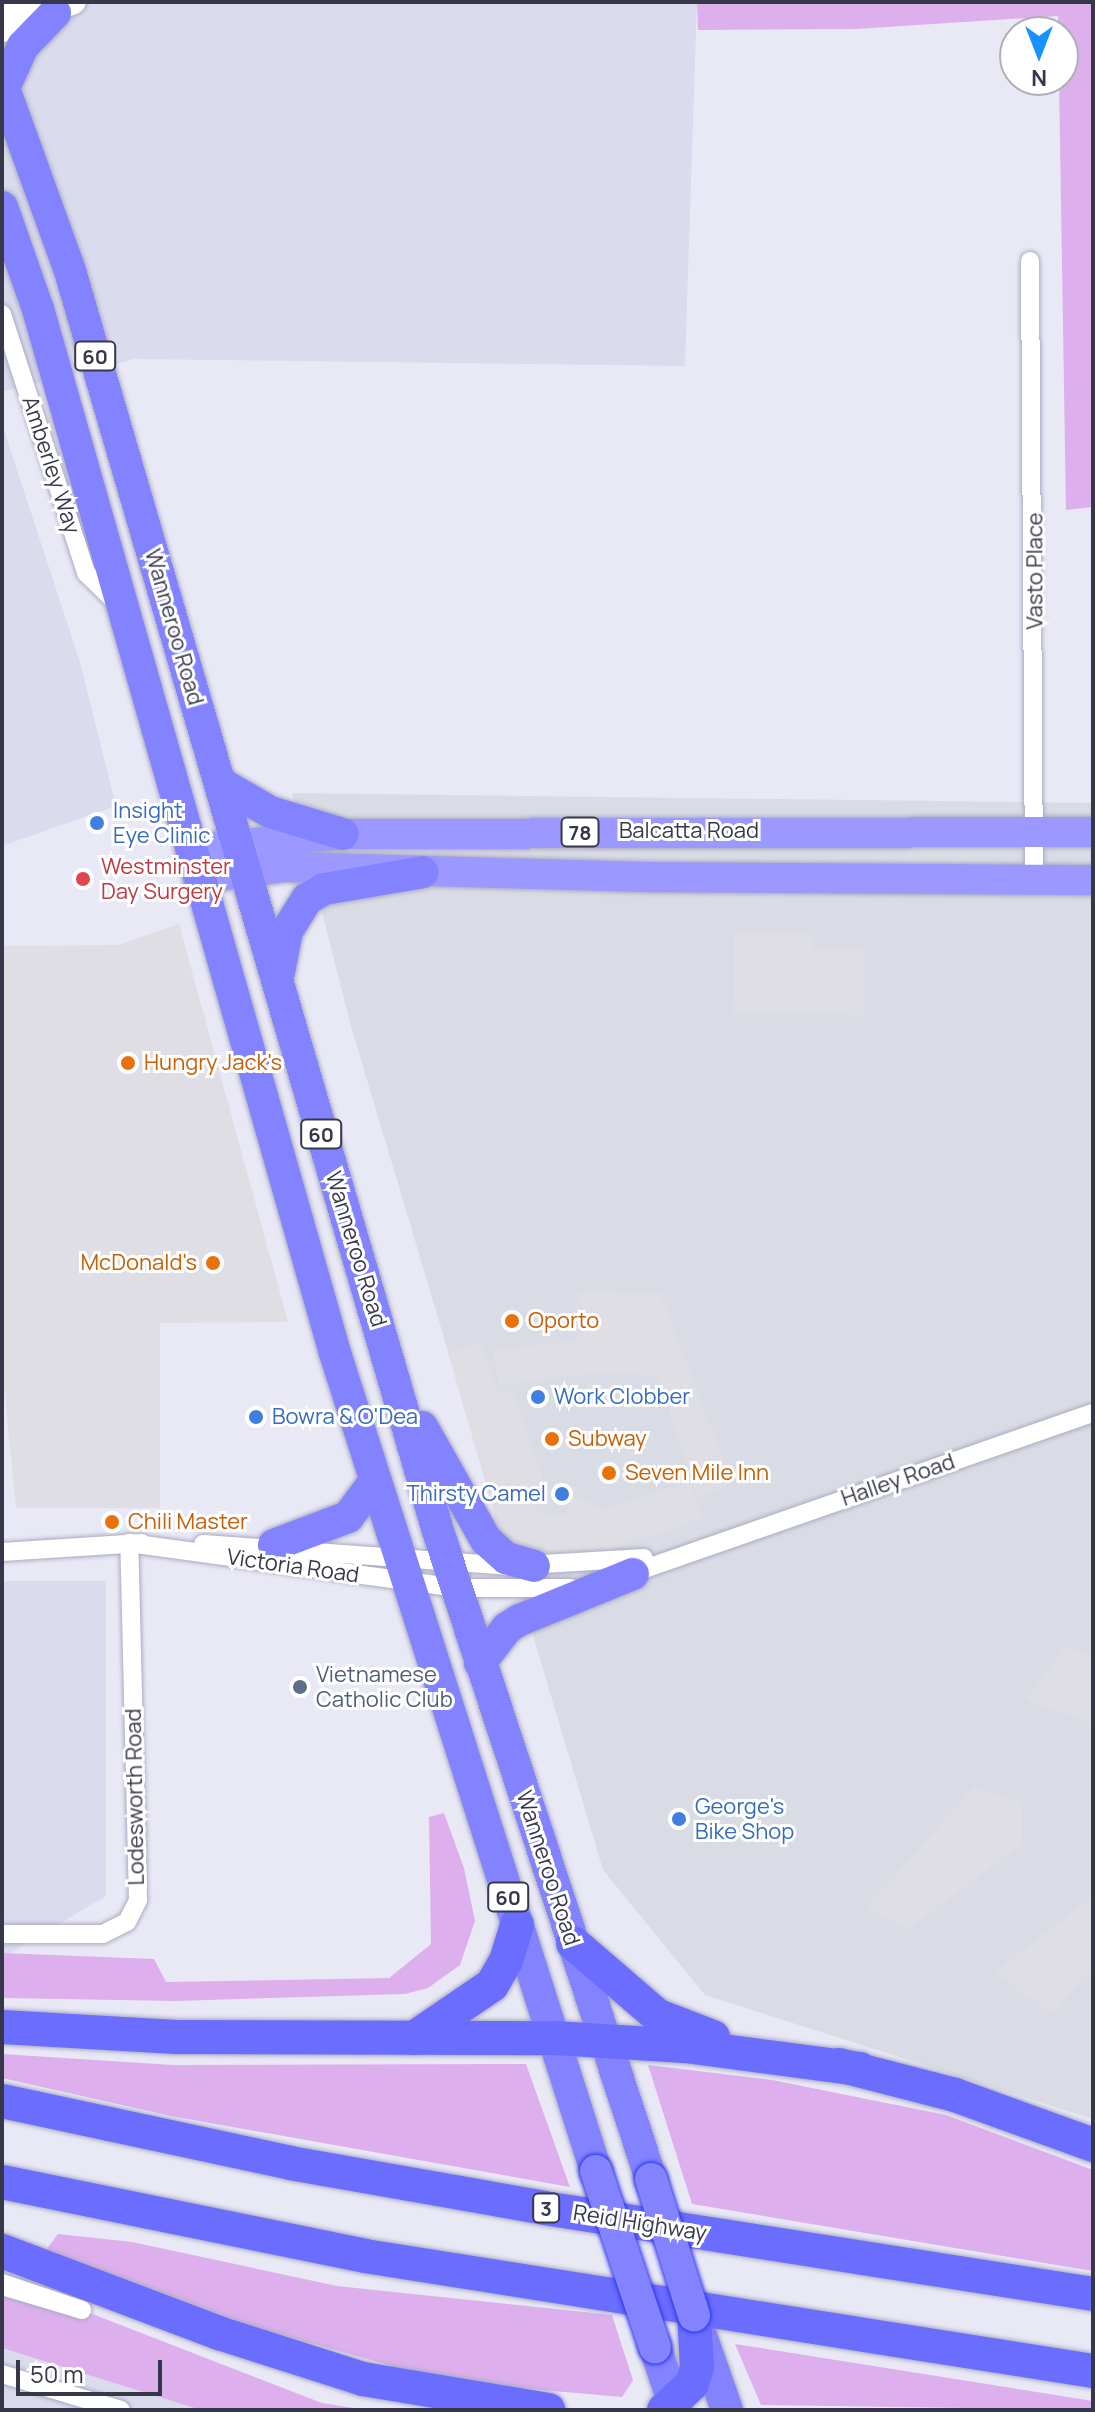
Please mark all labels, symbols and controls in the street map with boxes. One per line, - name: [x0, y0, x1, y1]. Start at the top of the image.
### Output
- north arrow: [999, 16, 1079, 96]
- text: N: [1031, 63, 1047, 93]
- road number: 60: [73, 340, 117, 372]
- street label: Amberley Way: [16, 393, 86, 537]
- street label: Vasto Place: [1022, 512, 1048, 630]
- street label: Wanneroo Road: [139, 546, 209, 708]
- place label: Insight Eye Clinic: [113, 797, 210, 848]
- marker: Insight Eye Clinic: [88, 814, 106, 832]
- road number: 78: [560, 816, 600, 848]
- street label: Balcatta Road: [619, 818, 759, 844]
- place label: Westminster Day Surgery: [101, 853, 231, 904]
- marker: Westminster Day Surgery: [72, 868, 94, 890]
- place label: Hungry Jack's: [144, 1050, 282, 1076]
- marker: Hungry Jack's: [119, 1054, 137, 1072]
- road number: 60: [299, 1118, 343, 1150]
- street label: Wanneroo Road: [320, 1168, 392, 1330]
- place label: McDonald's: [81, 1250, 197, 1276]
- marker: McDonald's: [204, 1254, 222, 1272]
- place label: Oporto: [528, 1308, 599, 1334]
- marker: Oporto: [503, 1312, 521, 1330]
- place label: Work Clobber: [554, 1384, 690, 1410]
- marker: Work Clobber: [529, 1388, 547, 1406]
- place label: Bowra & O'Dea: [272, 1404, 418, 1430]
- marker: Bowra & O'Dea: [247, 1408, 265, 1426]
- place label: Subway: [568, 1426, 647, 1452]
- marker: Subway: [543, 1430, 561, 1448]
- street label: Halley Road: [838, 1448, 958, 1512]
- place label: Seven Mile Inn: [625, 1460, 769, 1486]
- marker: Seven Mile Inn: [600, 1464, 618, 1482]
- place label: Thirsty Camel: [407, 1481, 546, 1507]
- marker: Thirsty Camel: [553, 1485, 571, 1503]
- place label: Chili Master: [128, 1509, 248, 1535]
- marker: Chili Master: [103, 1513, 121, 1531]
- street label: Victoria Road: [225, 1544, 361, 1588]
- place label: Vietnamese Catholic Club: [316, 1661, 453, 1712]
- marker: Vietnamese Catholic Club: [291, 1678, 309, 1696]
- street label: Lodesworth Road: [120, 1708, 150, 1886]
- street label: Wanneroo Road: [511, 1787, 585, 1949]
- place label: George's Bike Shop: [695, 1793, 794, 1844]
- marker: George's Bike Shop: [670, 1810, 688, 1828]
- road number: 60: [486, 1881, 530, 1913]
- road number: 3: [532, 2192, 560, 2224]
- street label: Reid Highway: [571, 2199, 709, 2247]
- scale bar: [20, 2344, 166, 2394]
- text: 50 m: [30, 2357, 84, 2390]

